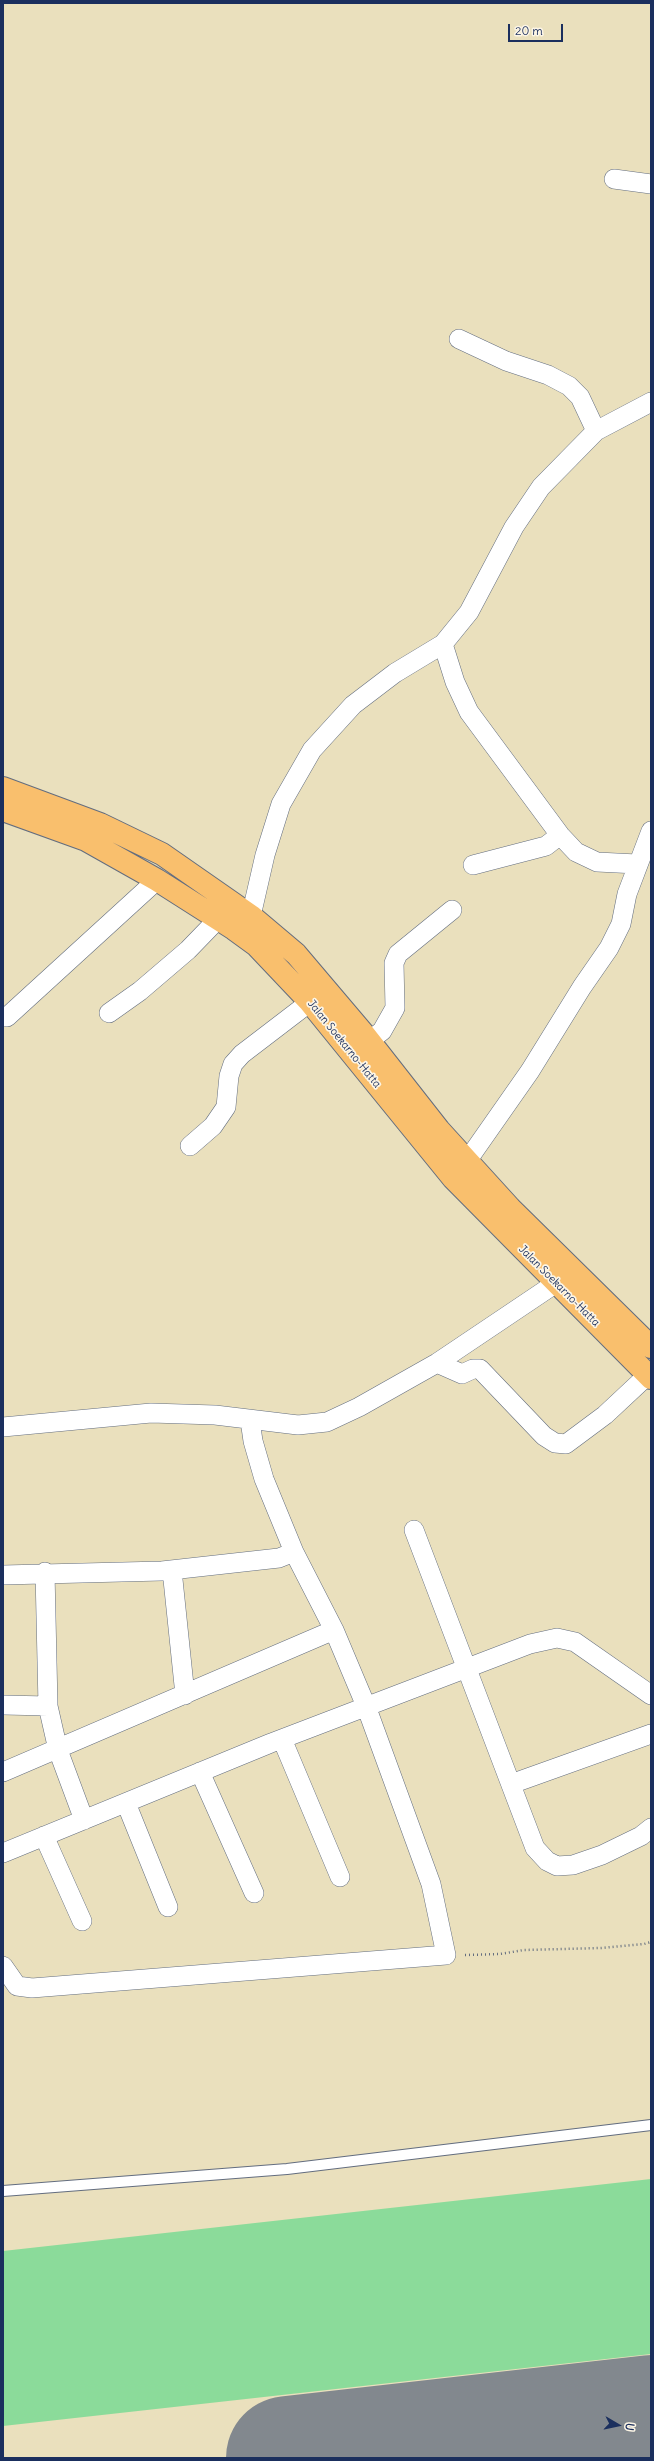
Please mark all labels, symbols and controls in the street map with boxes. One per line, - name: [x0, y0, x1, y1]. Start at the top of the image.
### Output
- scale bar: [510, 16, 565, 42]
- text: 20 m: [515, 23, 543, 38]
- street label: Jalan Soekarno-Hatta: [304, 997, 384, 1091]
- street label: Jalan Soekarno-Hatta: [516, 1243, 602, 1329]
- north arrow: [598, 2405, 638, 2445]
- text: U: [622, 2422, 637, 2432]

